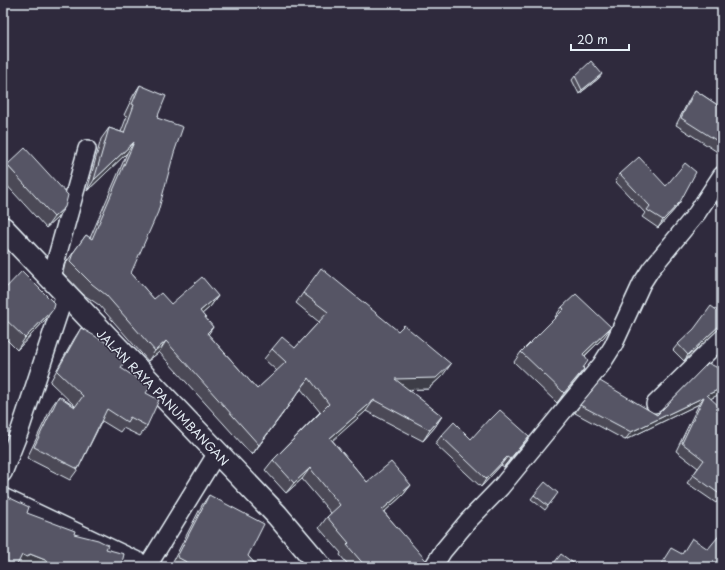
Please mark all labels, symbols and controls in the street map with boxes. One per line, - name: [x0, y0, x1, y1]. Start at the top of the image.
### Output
- scale bar: [571, 26, 629, 52]
- text: 20 m: [577, 30, 608, 48]
- street label: JALAN RAYA PANUMBANGAN: [93, 325, 233, 469]

